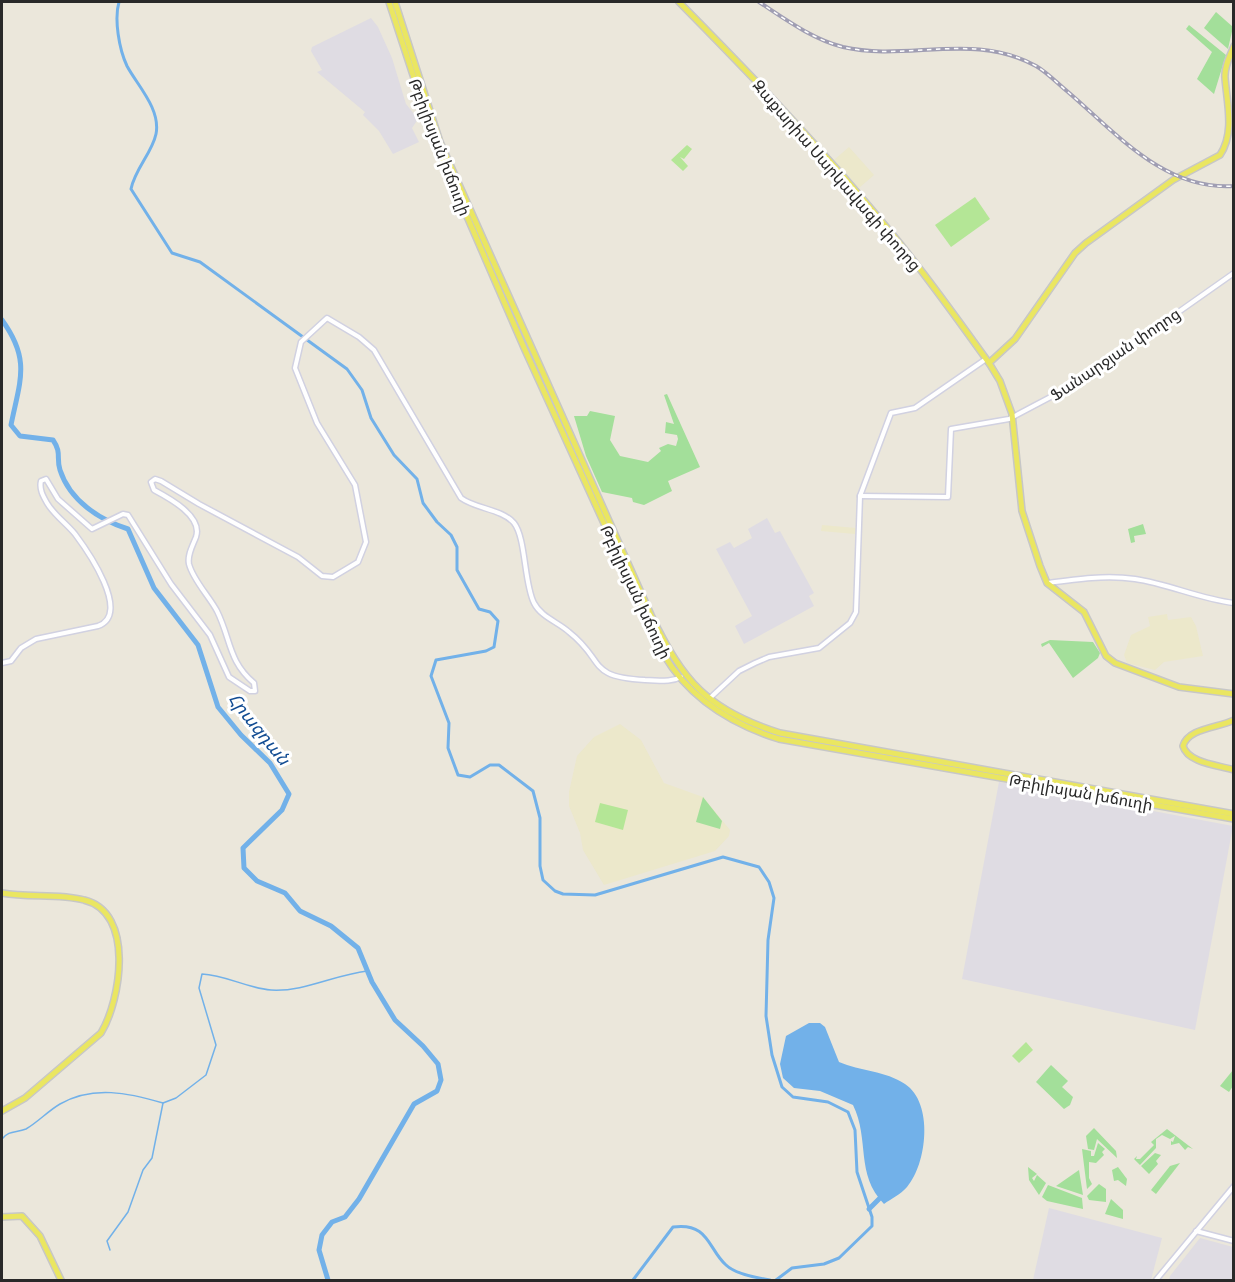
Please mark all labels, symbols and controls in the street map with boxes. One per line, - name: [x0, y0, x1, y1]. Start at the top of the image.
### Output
- street label: Թբիլիսյան խճուղի: [403, 75, 475, 219]
- street label: Զաքարիա Սարկավագի փողոց: [747, 75, 926, 276]
- street label: Ֆանարջյան փողոց: [1046, 303, 1185, 407]
- street label: Թբիլիսյան խճուղի: [594, 522, 676, 663]
- water label: Հրազդան: [222, 688, 296, 772]
- street label: Թբիլիսյան խճուղի: [1007, 770, 1154, 816]

